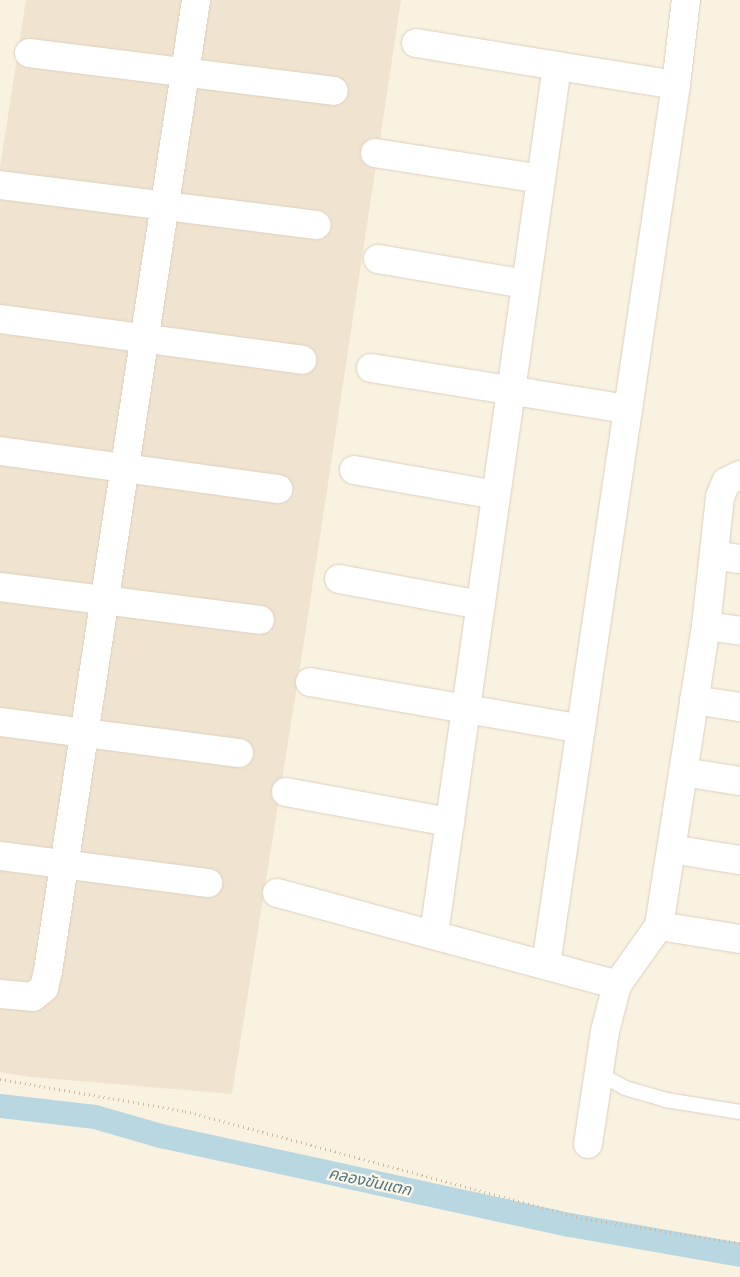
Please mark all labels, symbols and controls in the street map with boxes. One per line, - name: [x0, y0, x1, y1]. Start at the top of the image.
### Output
- water label: คลองขันแตก: [327, 1163, 413, 1199]

